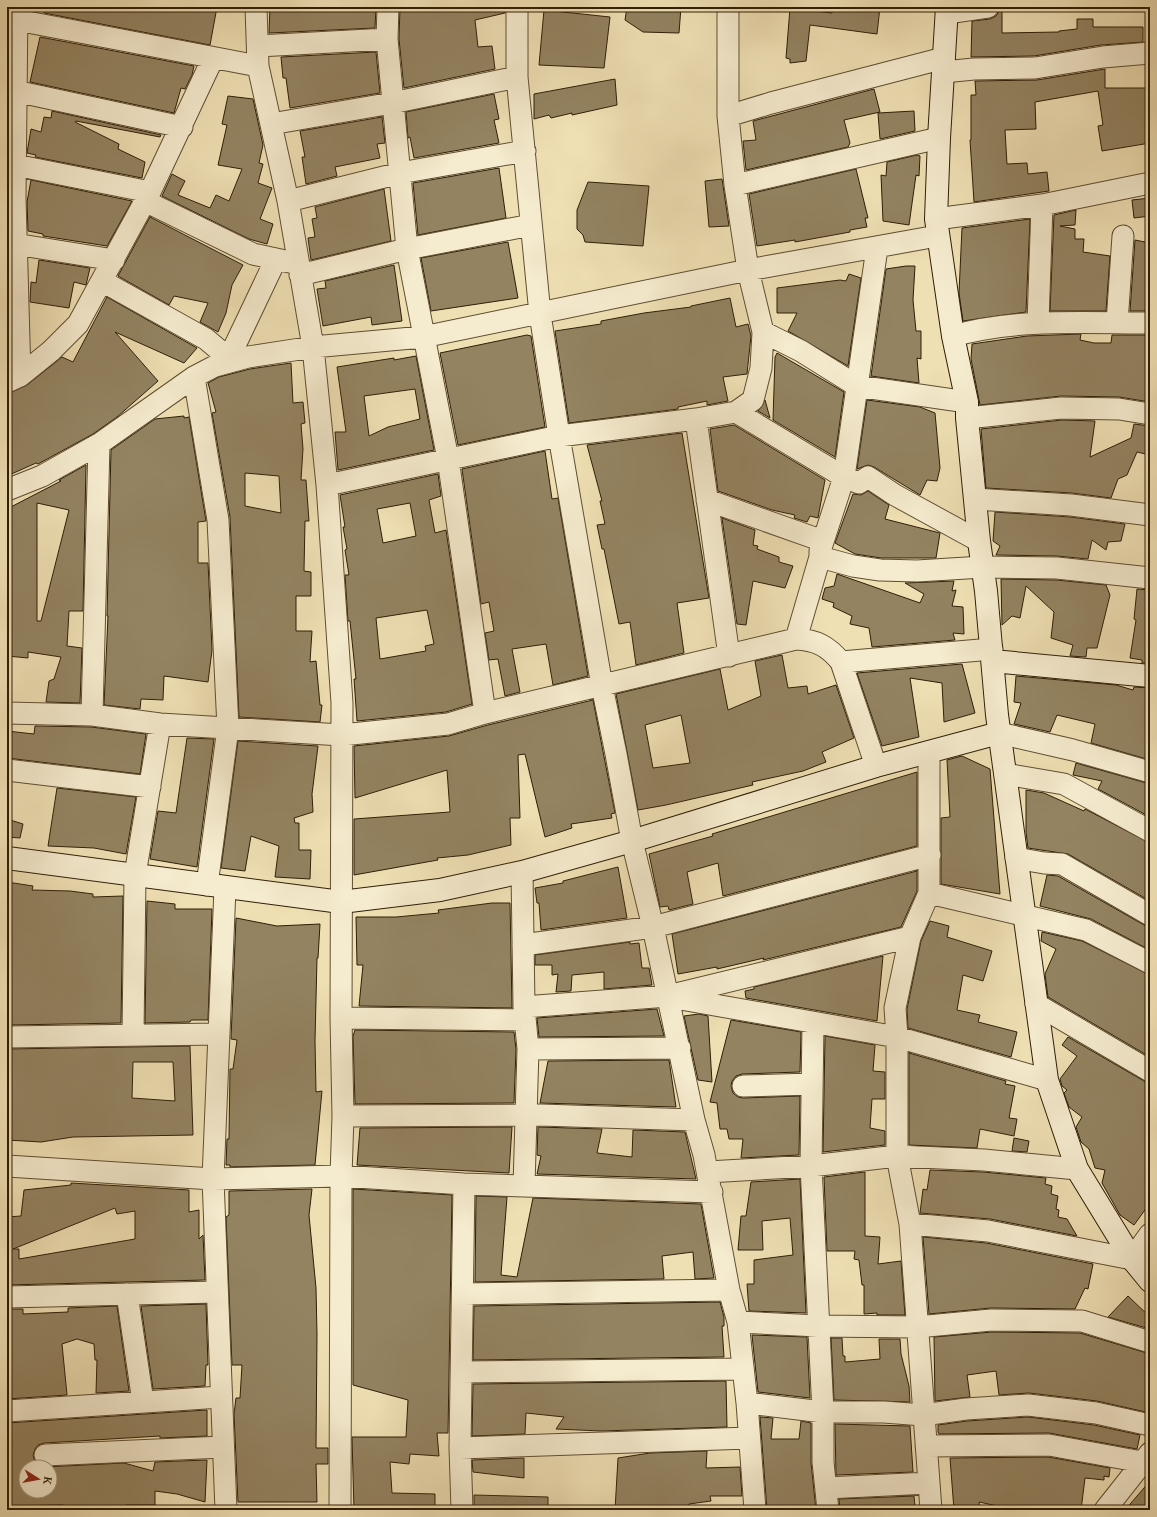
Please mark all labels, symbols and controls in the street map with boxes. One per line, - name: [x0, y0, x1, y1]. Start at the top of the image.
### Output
- north arrow: [18, 1459, 58, 1499]
- text: K: [39, 1475, 56, 1487]

